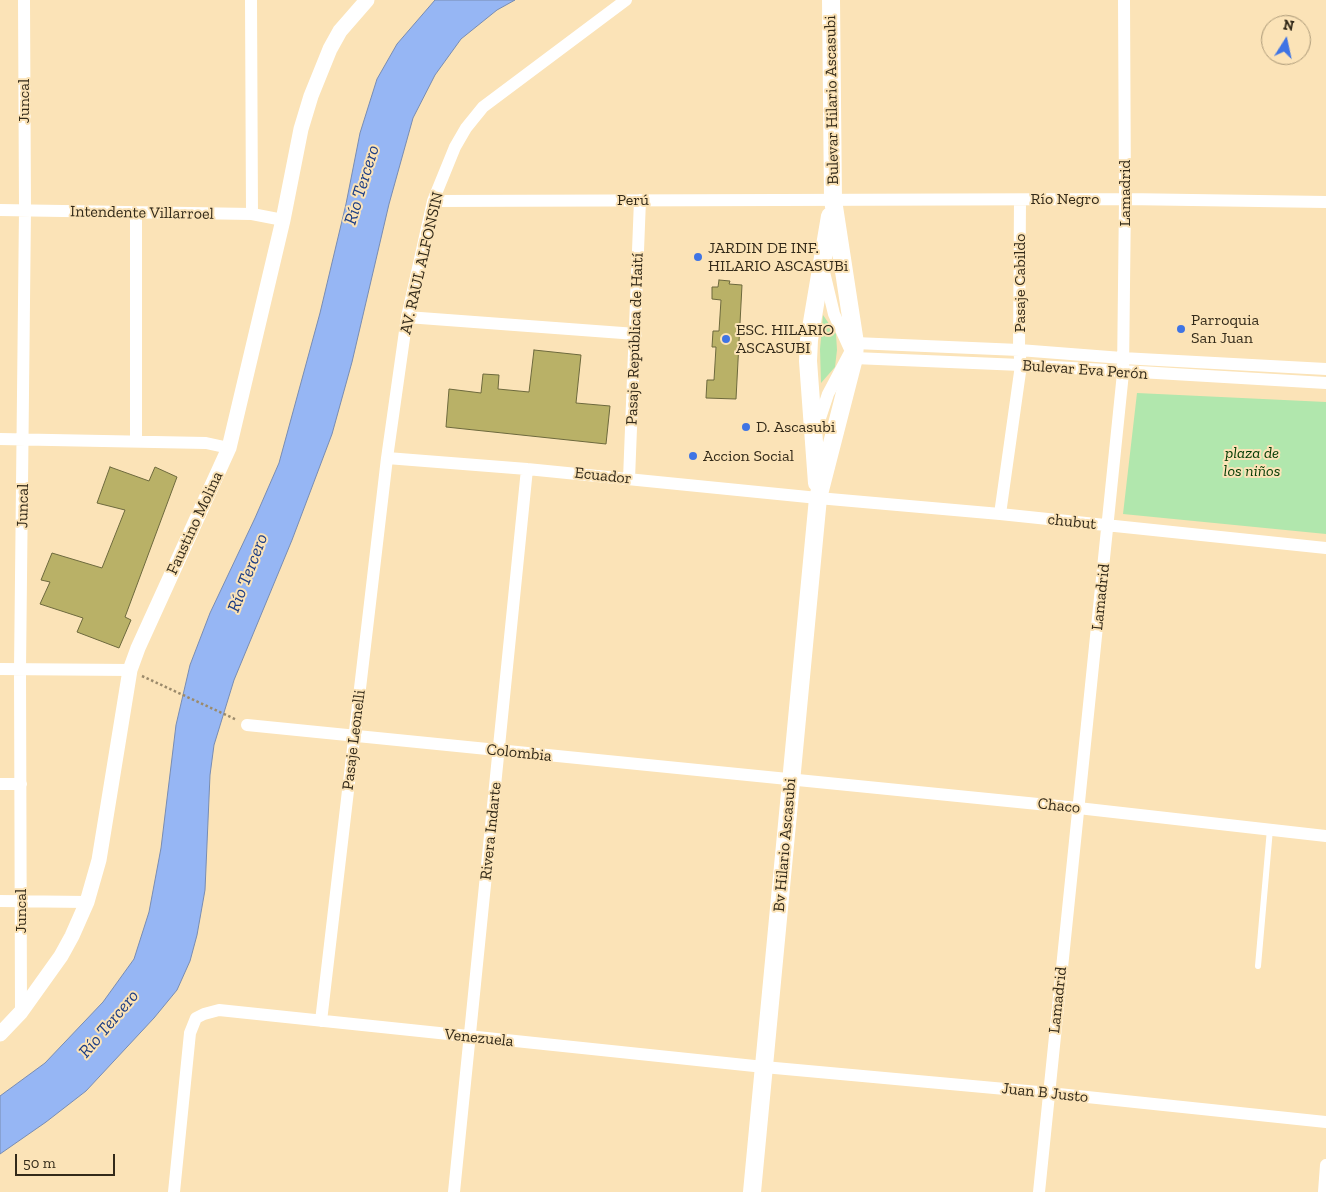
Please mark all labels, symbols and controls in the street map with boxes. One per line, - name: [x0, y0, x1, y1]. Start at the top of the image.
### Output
- street label: Bulevar Hilario Ascasubi: [821, 15, 843, 185]
- north arrow: [1261, 15, 1311, 65]
- text: N: [1282, 16, 1295, 35]
- street label: Juncal: [14, 79, 34, 123]
- water label: Río Tercero: [340, 143, 384, 227]
- street label: Lamadrid: [1115, 160, 1135, 226]
- street label: Río Negro: [1031, 189, 1099, 209]
- street label: AV. RAUL ALFONSIN: [396, 190, 448, 336]
- street label: Perú: [617, 190, 649, 210]
- street label: Intendente Villarroel: [70, 202, 214, 224]
- street label: Pasaje Cabildo: [1010, 233, 1030, 333]
- place label: JARDIN DE INF. HILARIO ASCASUBi: [708, 238, 848, 276]
- marker: JARDIN DE INF. HILARIO ASCASUBi: [692, 251, 704, 263]
- street label: Pasaje República de Haití: [622, 253, 648, 425]
- place label: Parroquia San Juan: [1191, 310, 1259, 348]
- place label: ESC. HILARIO ASCASUBI: [736, 320, 834, 358]
- marker: Parroquia San Juan: [1175, 323, 1187, 335]
- marker: ESC. HILARIO ASCASUBI: [720, 333, 732, 345]
- street label: Bulevar Eva Perón: [1022, 356, 1148, 384]
- place label: D. Ascasubi: [756, 417, 835, 437]
- marker: D. Ascasubi: [740, 421, 752, 433]
- park label: plaza de los niños: [1224, 443, 1280, 481]
- place label: Accion Social: [703, 446, 794, 466]
- marker: Accion Social: [687, 450, 699, 462]
- street label: Ecuador: [574, 463, 632, 489]
- street label: Faustino Molina: [163, 468, 227, 578]
- street label: Juncal: [13, 484, 33, 528]
- street label: chubut: [1047, 510, 1097, 534]
- water label: Río Tercero: [223, 531, 273, 615]
- street label: Lamadrid: [1088, 563, 1114, 631]
- street label: Pasaje Leonelli: [338, 689, 370, 791]
- street label: Colombia: [485, 740, 553, 766]
- street label: Bv Hilario Ascasubi: [770, 777, 800, 913]
- street label: Rivera Indarte: [476, 781, 506, 881]
- street label: Chaco: [1037, 794, 1081, 818]
- street label: Juncal: [11, 889, 31, 933]
- street label: Lamadrid: [1045, 966, 1071, 1034]
- water label: Río Tercero: [74, 986, 144, 1062]
- street label: Venezuela: [443, 1025, 515, 1051]
- street label: Juan B Justo: [1001, 1079, 1089, 1107]
- scale bar: [18, 1144, 118, 1176]
- text: 50 m: [23, 1154, 56, 1172]

